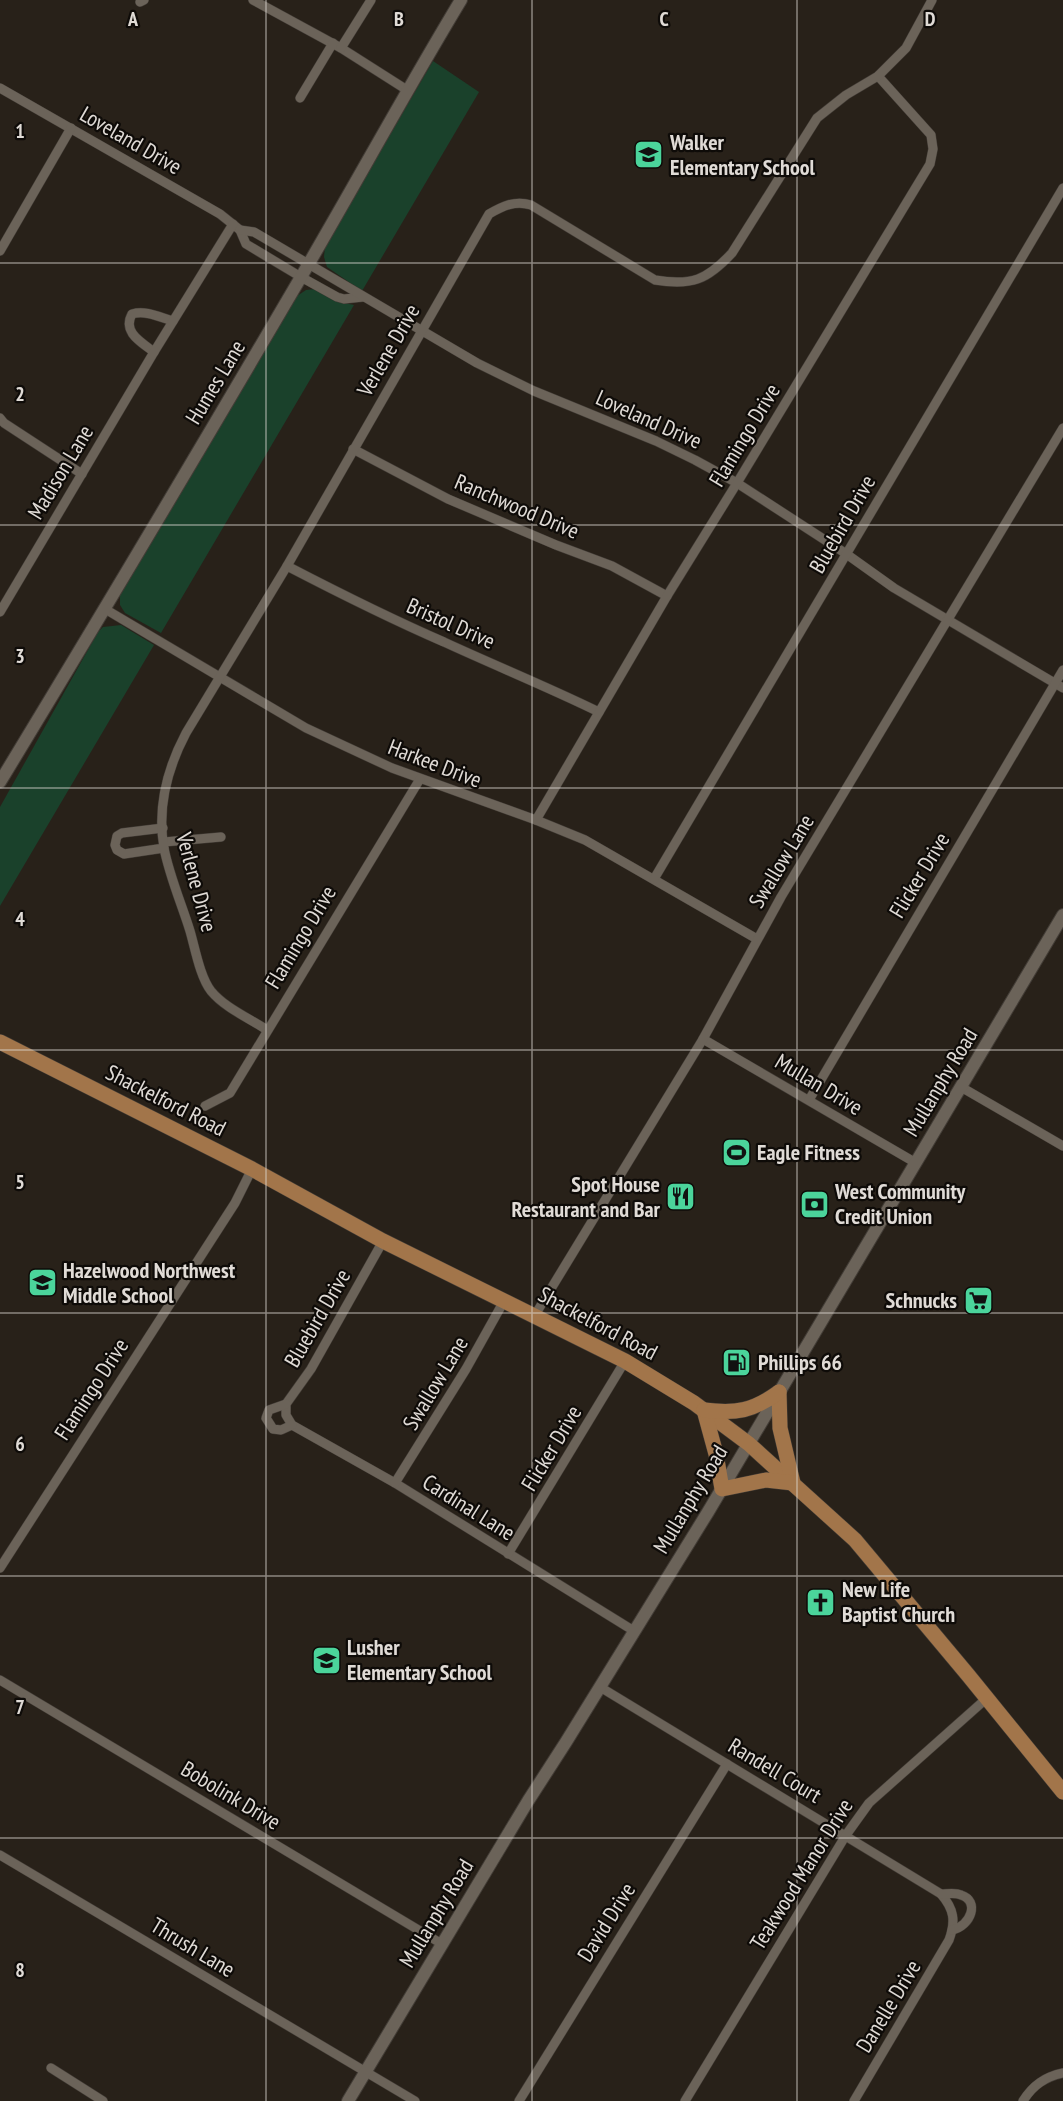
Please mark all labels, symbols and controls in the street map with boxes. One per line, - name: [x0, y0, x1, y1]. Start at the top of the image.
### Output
- text: A: [127, 6, 139, 32]
- text: B: [394, 6, 404, 32]
- text: C: [659, 6, 669, 32]
- text: D: [925, 6, 936, 32]
- street label: Loveland Drive: [75, 100, 187, 180]
- text: 1: [15, 118, 25, 144]
- place label: Walker Elementary School: [669, 128, 816, 181]
- school or university icon: Walker Elementary School: [633, 139, 665, 171]
- street label: Verlene Drive: [350, 299, 426, 402]
- street label: Humes Lane: [179, 335, 251, 429]
- street label: Flamingo Drive: [702, 378, 786, 492]
- text: 2: [15, 381, 25, 407]
- street label: Loveland Drive: [592, 383, 706, 455]
- street label: Madison Lane: [21, 420, 99, 524]
- street label: Ranchwood Drive: [451, 467, 583, 545]
- street label: Bluebird Drive: [803, 470, 881, 578]
- street label: Bristol Drive: [402, 591, 500, 655]
- text: 3: [15, 643, 25, 669]
- street label: Harkee Drive: [384, 732, 486, 794]
- street label: Swallow Lane: [742, 809, 820, 913]
- street label: Flicker Drive: [883, 827, 955, 923]
- street label: Verlene Drive: [170, 828, 224, 935]
- street label: Flamingo Drive: [258, 880, 342, 994]
- text: 4: [15, 906, 25, 932]
- street label: Mullanphy Road: [897, 1023, 983, 1141]
- street label: Mullan Drive: [770, 1047, 868, 1121]
- street label: Shackelford Road: [101, 1058, 231, 1142]
- sports icon: Eagle Fitness: [720, 1136, 752, 1168]
- place label: Eagle Fitness: [757, 1138, 860, 1166]
- text: 5: [15, 1169, 25, 1195]
- place label: Spot House Restaurant and Bar: [511, 1170, 661, 1223]
- place label: West Community Credit Union: [834, 1177, 967, 1230]
- restaurant icon: Spot House Restaurant and Bar: [665, 1181, 697, 1213]
- bank icon: West Community Credit Union: [798, 1188, 830, 1220]
- place label: Hazelwood Northwest Middle School: [63, 1256, 236, 1309]
- street label: Bluebird Drive: [278, 1264, 356, 1372]
- school or university icon: Hazelwood Northwest Middle School: [26, 1267, 58, 1299]
- street label: Shackelford Road: [534, 1280, 662, 1366]
- supermarket icon: Schnucks: [962, 1284, 994, 1316]
- place label: Schnucks: [886, 1286, 957, 1314]
- street label: Swallow Lane: [396, 1331, 474, 1435]
- street label: Flamingo Drive: [48, 1333, 134, 1445]
- fuel station icon: Phillips 66: [721, 1346, 753, 1378]
- place label: Phillips 66: [758, 1348, 842, 1376]
- street label: Flicker Drive: [515, 1400, 587, 1496]
- text: 6: [15, 1431, 25, 1457]
- street label: Mullanphy Road: [647, 1440, 733, 1558]
- street label: Cardinal Lane: [418, 1468, 520, 1546]
- place label: New Life Baptist Church: [842, 1575, 955, 1628]
- church icon: New Life Baptist Church: [805, 1586, 837, 1618]
- place label: Lusher Elementary School: [347, 1633, 493, 1686]
- school or university icon: Lusher Elementary School: [310, 1644, 342, 1676]
- text: 7: [15, 1694, 25, 1720]
- street label: Randell Court: [723, 1731, 827, 1809]
- street label: Bobolink Drive: [176, 1754, 286, 1836]
- street label: Teakwood Manor Drive: [743, 1793, 859, 1955]
- street label: Mullanphy Road: [393, 1854, 479, 1972]
- street label: David Drive: [571, 1877, 641, 1967]
- street label: Thrush Lane: [146, 1911, 240, 1983]
- street label: Danelle Drive: [849, 1955, 927, 2057]
- text: 8: [15, 1957, 25, 1983]

